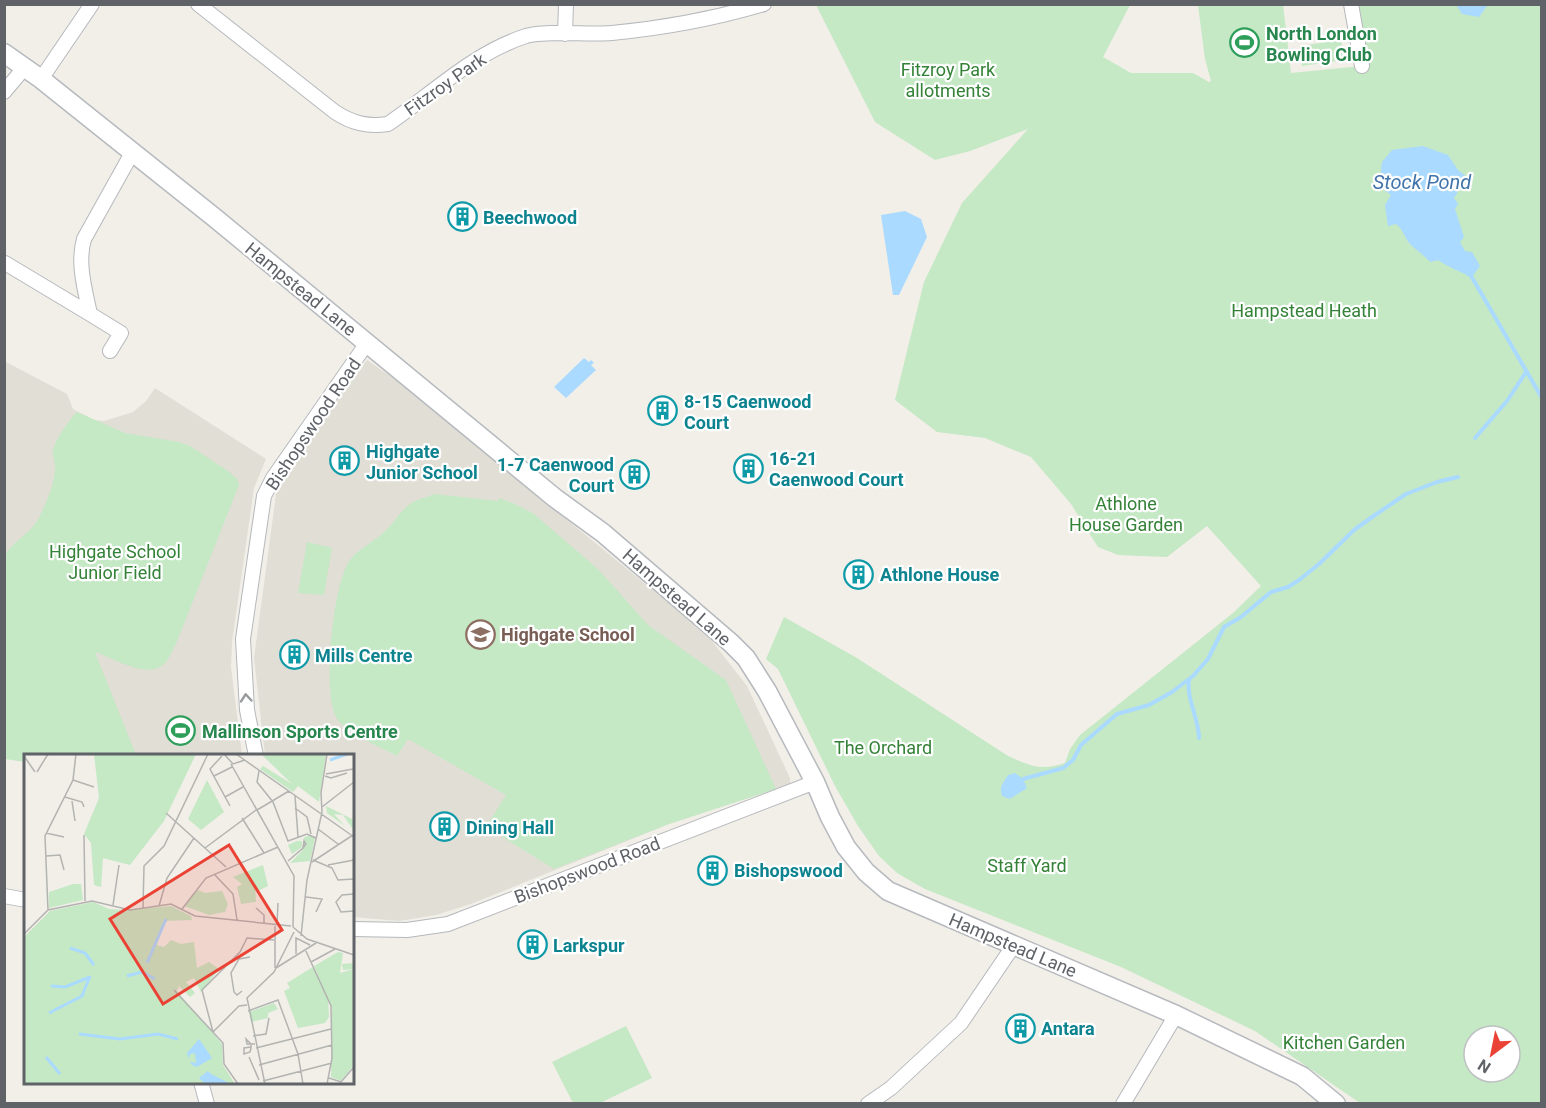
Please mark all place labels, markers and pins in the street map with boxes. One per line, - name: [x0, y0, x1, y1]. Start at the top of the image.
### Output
- place label: North London Bowling Club: [1266, 23, 1377, 65]
- sports icon: North London Bowling Club: [1229, 27, 1261, 59]
- building icon: Beechwood: [446, 201, 478, 233]
- place label: Beechwood: [483, 207, 577, 228]
- place label: 8-15 Caenwood Court: [684, 391, 811, 433]
- building icon: 8-15 Caenwood Court: [647, 395, 679, 427]
- place label: Highgate Junior School: [366, 441, 478, 483]
- building icon: Highgate Junior School: [329, 445, 361, 477]
- place label: 16-21 Caenwood Court: [769, 448, 904, 490]
- building icon: 16-21 Caenwood Court: [732, 452, 764, 484]
- place label: 1-7 Caenwood Court: [497, 454, 614, 496]
- building icon: 1-7 Caenwood Court: [619, 458, 651, 490]
- building icon: Athlone House: [843, 558, 875, 590]
- place label: Athlone House: [880, 564, 1000, 585]
- school or university icon: Highgate School: [464, 618, 496, 650]
- place label: Highgate School: [501, 624, 635, 645]
- building icon: Mills Centre: [278, 639, 310, 671]
- place label: Mills Centre: [315, 645, 413, 666]
- sports icon: Mallinson Sports Centre: [165, 715, 197, 747]
- place label: Mallinson Sports Centre: [202, 721, 398, 742]
- building icon: Dining Hall: [429, 811, 461, 843]
- place label: Dining Hall: [466, 817, 554, 838]
- building icon: Bishopswood: [697, 854, 729, 886]
- place label: Bishopswood: [734, 860, 843, 881]
- building icon: Larkspur: [516, 929, 548, 961]
- place label: Larkspur: [553, 935, 625, 956]
- building icon: Antara: [1004, 1012, 1036, 1044]
- place label: Antara: [1041, 1018, 1095, 1039]

